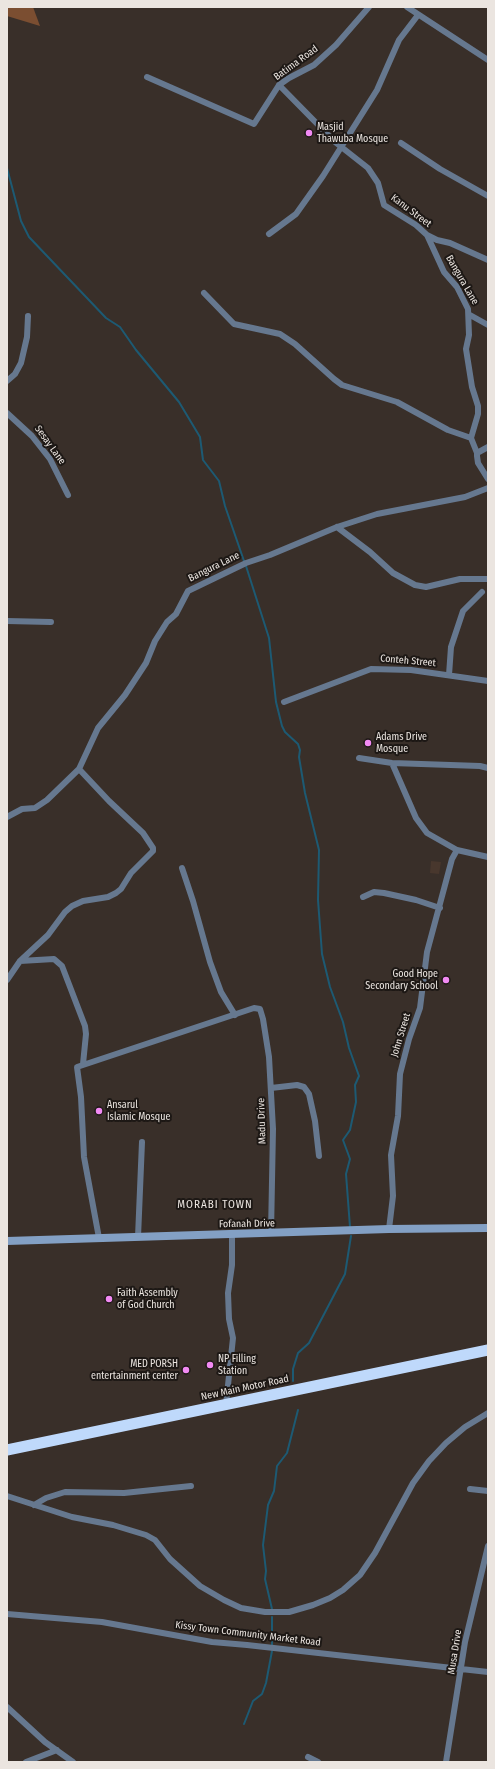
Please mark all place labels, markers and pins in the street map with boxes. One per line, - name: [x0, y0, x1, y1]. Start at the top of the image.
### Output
- place label: Masjid Thawuba Mosque: [317, 121, 388, 144]
- marker: Masjid Thawuba Mosque: [304, 128, 314, 138]
- place label: Adams Drive Mosque: [376, 731, 427, 754]
- marker: Adams Drive Mosque: [363, 738, 373, 748]
- place label: Good Hope Secondary School: [365, 968, 438, 992]
- marker: Good Hope Secondary School: [441, 975, 451, 985]
- place label: Ansarul Islamic Mosque: [107, 1099, 170, 1122]
- marker: Ansarul Islamic Mosque: [94, 1106, 104, 1116]
- place label: Faith Assembly of God Church: [117, 1287, 178, 1310]
- marker: Faith Assembly of God Church: [104, 1294, 114, 1304]
- place label: NP Filling Station: [218, 1353, 256, 1376]
- place label: MED PORSH entertainment center: [91, 1358, 178, 1382]
- marker: NP Filling Station: [205, 1360, 215, 1370]
- marker: MED PORSH entertainment center: [181, 1365, 191, 1375]

